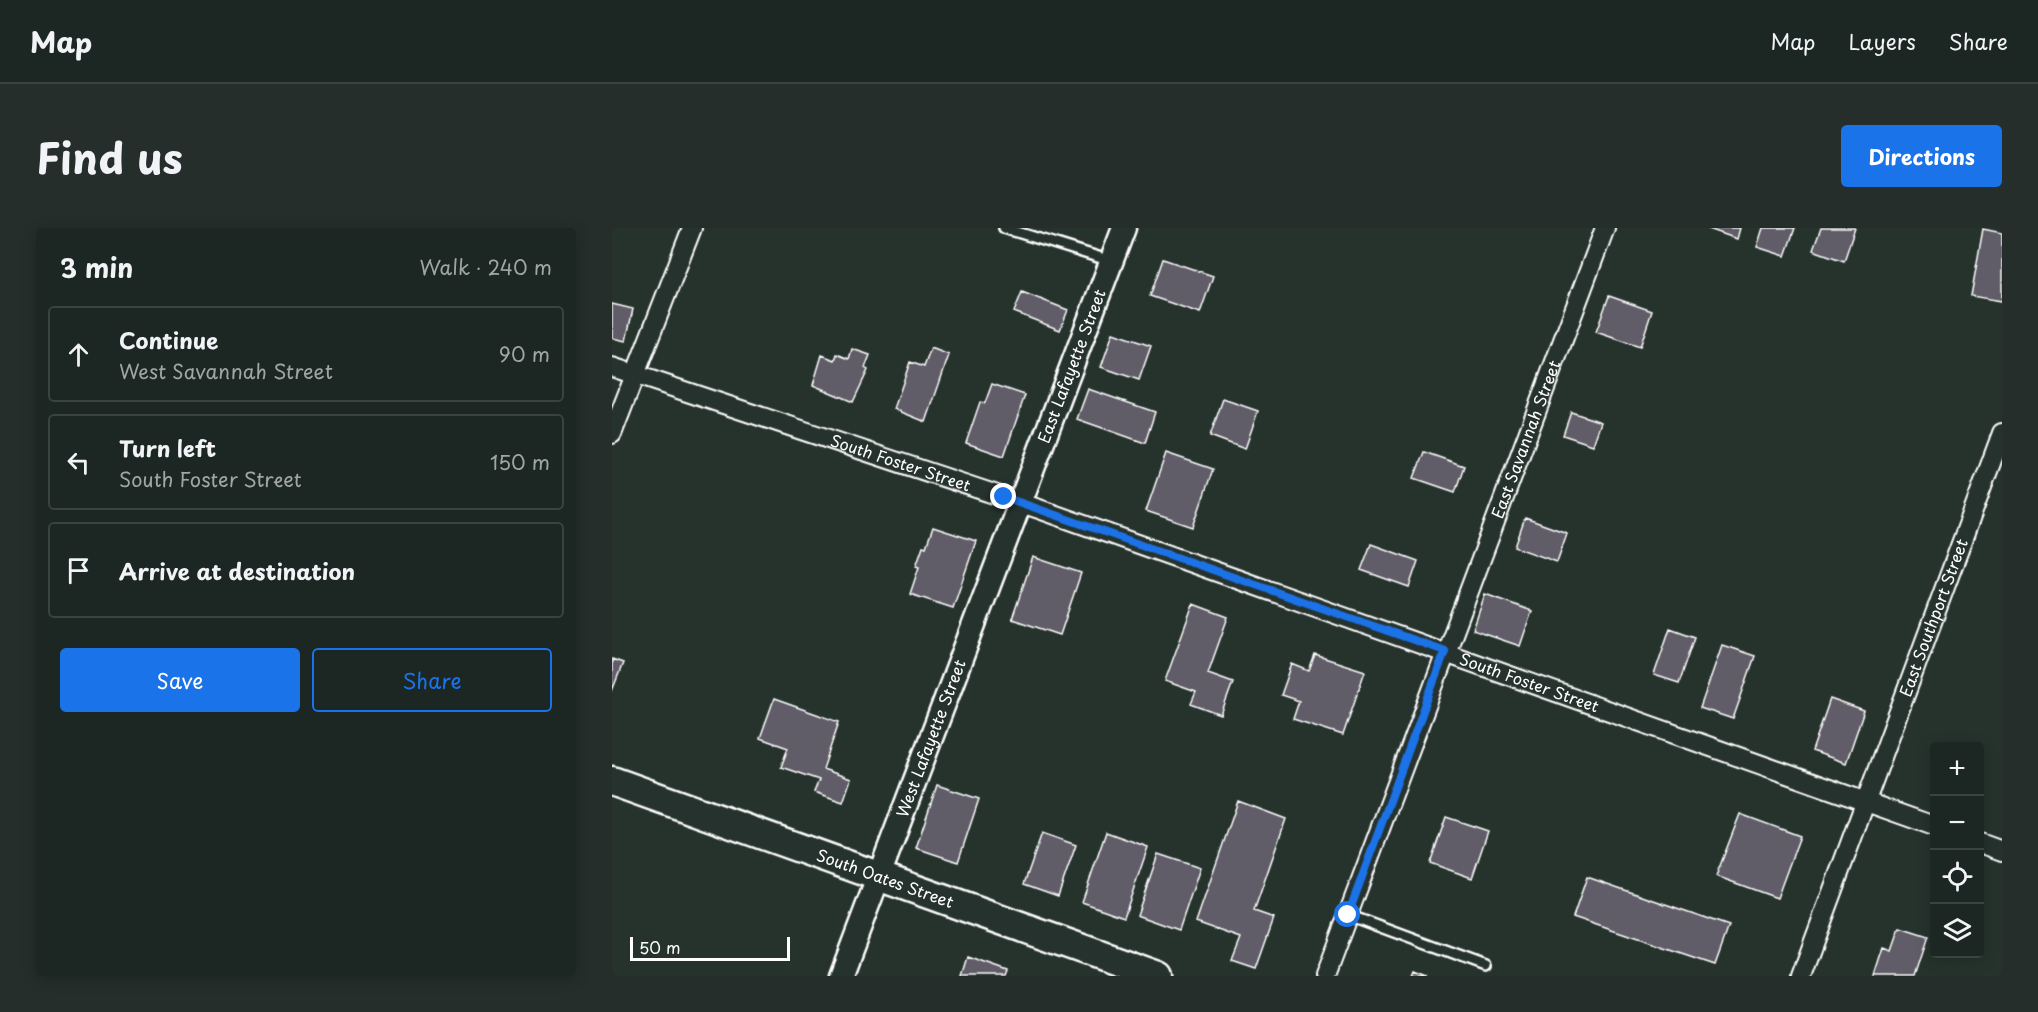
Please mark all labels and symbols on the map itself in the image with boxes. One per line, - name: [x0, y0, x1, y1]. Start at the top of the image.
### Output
- street label: East Lafayette Street: [1031, 285, 1111, 446]
- street label: East Savannah Street: [1484, 356, 1566, 522]
- street label: South Foster Street: [828, 428, 974, 496]
- route end: [990, 483, 1016, 509]
- street label: East Southport Street: [1892, 535, 1973, 700]
- street label: South Foster Street: [1457, 646, 1602, 717]
- street label: West Lafayette Street: [889, 655, 971, 821]
- street label: South Oates Street: [814, 842, 958, 913]
- route start: [1334, 901, 1360, 927]
- scale bar: [630, 934, 790, 962]

